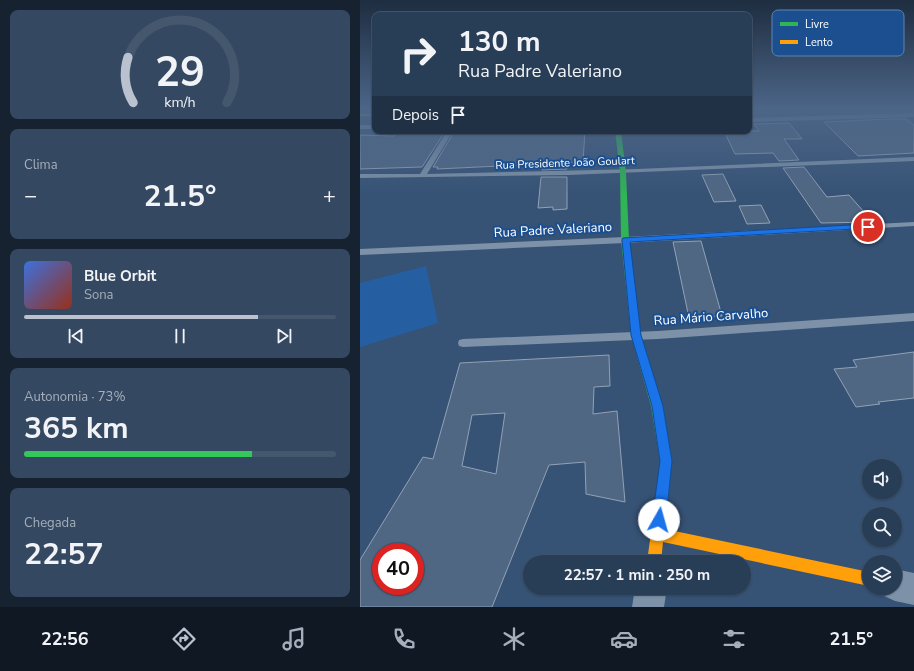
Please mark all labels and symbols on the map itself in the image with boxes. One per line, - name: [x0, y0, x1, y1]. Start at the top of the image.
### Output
- legend: [772, 10, 904, 56]
- text: Livre: [805, 17, 829, 32]
- text: Lento: [805, 35, 833, 50]
- street label: Rua Presidente João Goulart: [495, 153, 635, 173]
- pin: [851, 210, 885, 244]
- street label: Rua Padre Valeriano: [493, 218, 613, 242]
- street label: Rua Mário Carvalho: [653, 304, 769, 330]
- position arrow: [638, 499, 680, 541]
- speed limit sign: 40: [372, 543, 424, 595]

